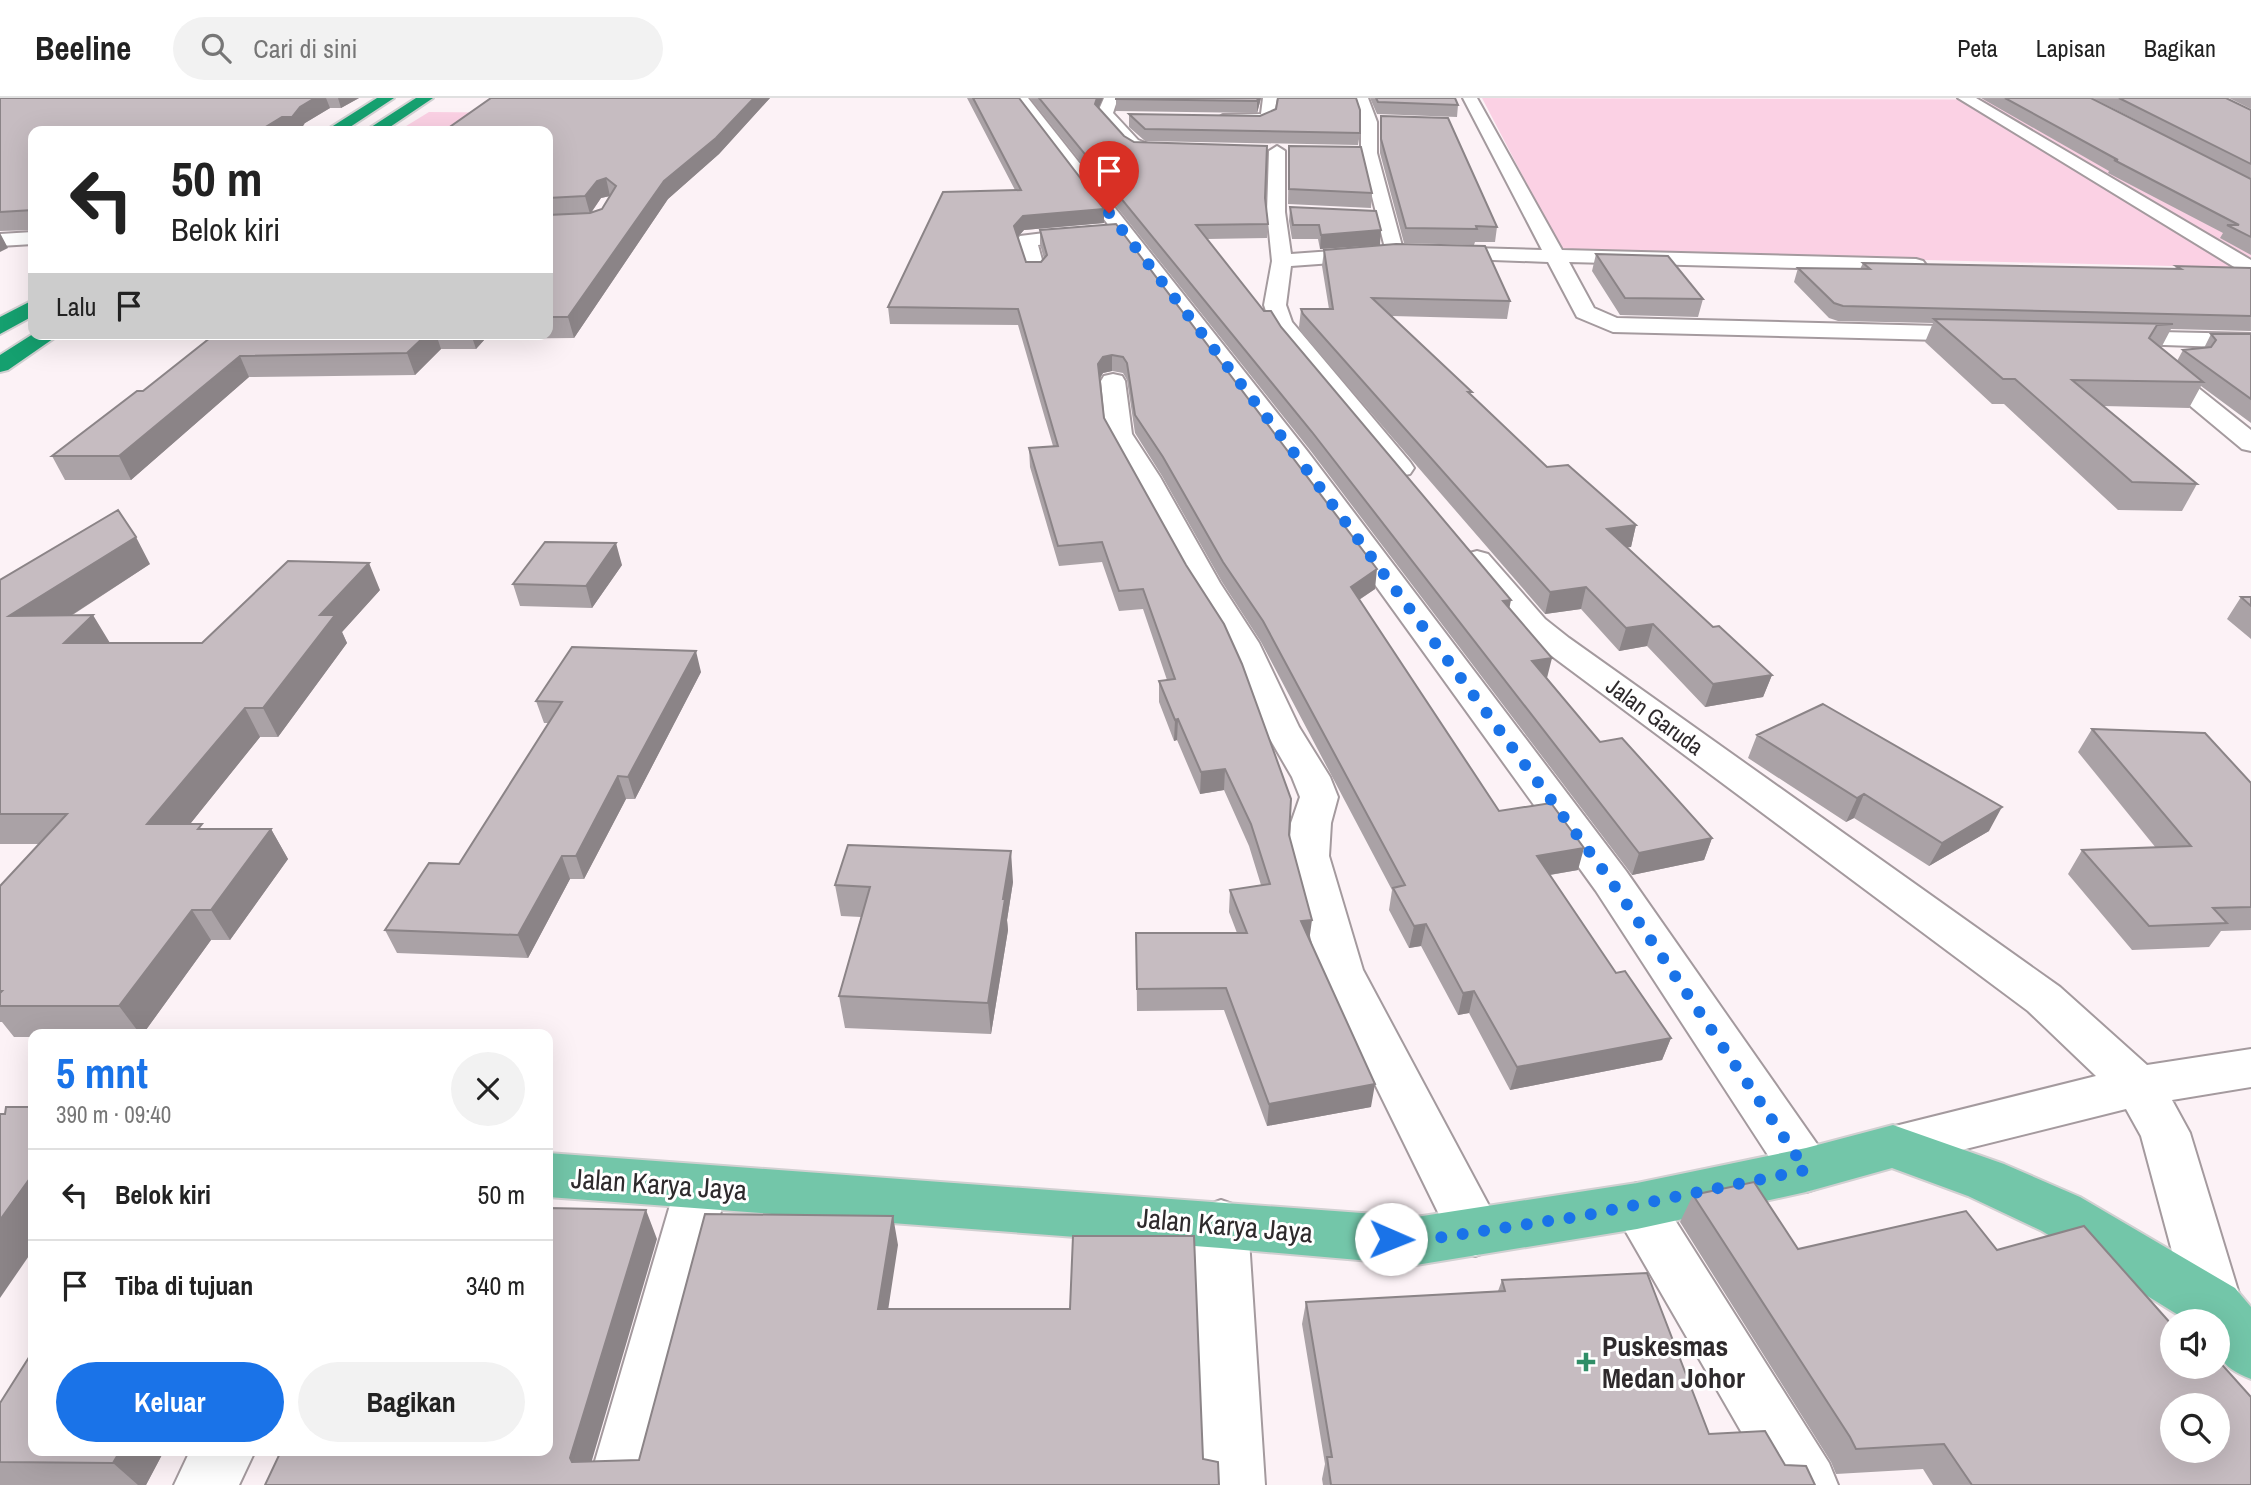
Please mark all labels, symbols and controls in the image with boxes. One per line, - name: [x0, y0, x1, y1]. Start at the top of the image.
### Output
- search box: [173, 17, 663, 80]
- text: Beeline: [35, 26, 131, 70]
- icon: search: [197, 29, 235, 67]
- text: Cari di sini: [253, 31, 358, 66]
- text: Peta: [1957, 32, 1998, 64]
- text: Lapisan: [2036, 32, 2106, 64]
- text: Bagikan: [2144, 32, 2216, 64]
- pin: [1079, 141, 1139, 213]
- text: 50 m: [171, 145, 263, 211]
- icon: arrive: [1090, 152, 1128, 190]
- icon: left: [56, 154, 147, 245]
- text: Belok kiri: [171, 208, 280, 251]
- icon: arrive: [110, 287, 148, 325]
- text: Lalu: [56, 289, 96, 324]
- street label: Jalan Garuda: [1600, 670, 1710, 762]
- text: 5 mnt: [56, 1045, 148, 1101]
- button: close: [451, 1052, 525, 1126]
- text: 390 m · 09:40: [56, 1099, 171, 1130]
- street label: Jalan Karya Jaya: [570, 1159, 748, 1209]
- icon: left: [56, 1176, 94, 1214]
- text: Belok kiri: [115, 1177, 211, 1212]
- text: 50 m: [478, 1177, 525, 1212]
- street label: Jalan Karya Jaya: [1136, 1198, 1315, 1252]
- position arrow: [1354, 1202, 1428, 1276]
- icon: arrive: [56, 1267, 94, 1305]
- text: Tiba di tujuan: [115, 1268, 253, 1303]
- text: 340 m: [466, 1268, 525, 1303]
- map controls: [2160, 1309, 2230, 1463]
- button: sound: [2160, 1309, 2230, 1379]
- place label: Puskesmas Medan Johor: [1602, 1327, 1745, 1397]
- marker: Puskesmas Medan Johor: [1576, 1352, 1596, 1372]
- button: Keluar: [56, 1362, 284, 1442]
- button: Bagikan: [298, 1362, 525, 1442]
- button: search: [2160, 1393, 2230, 1463]

